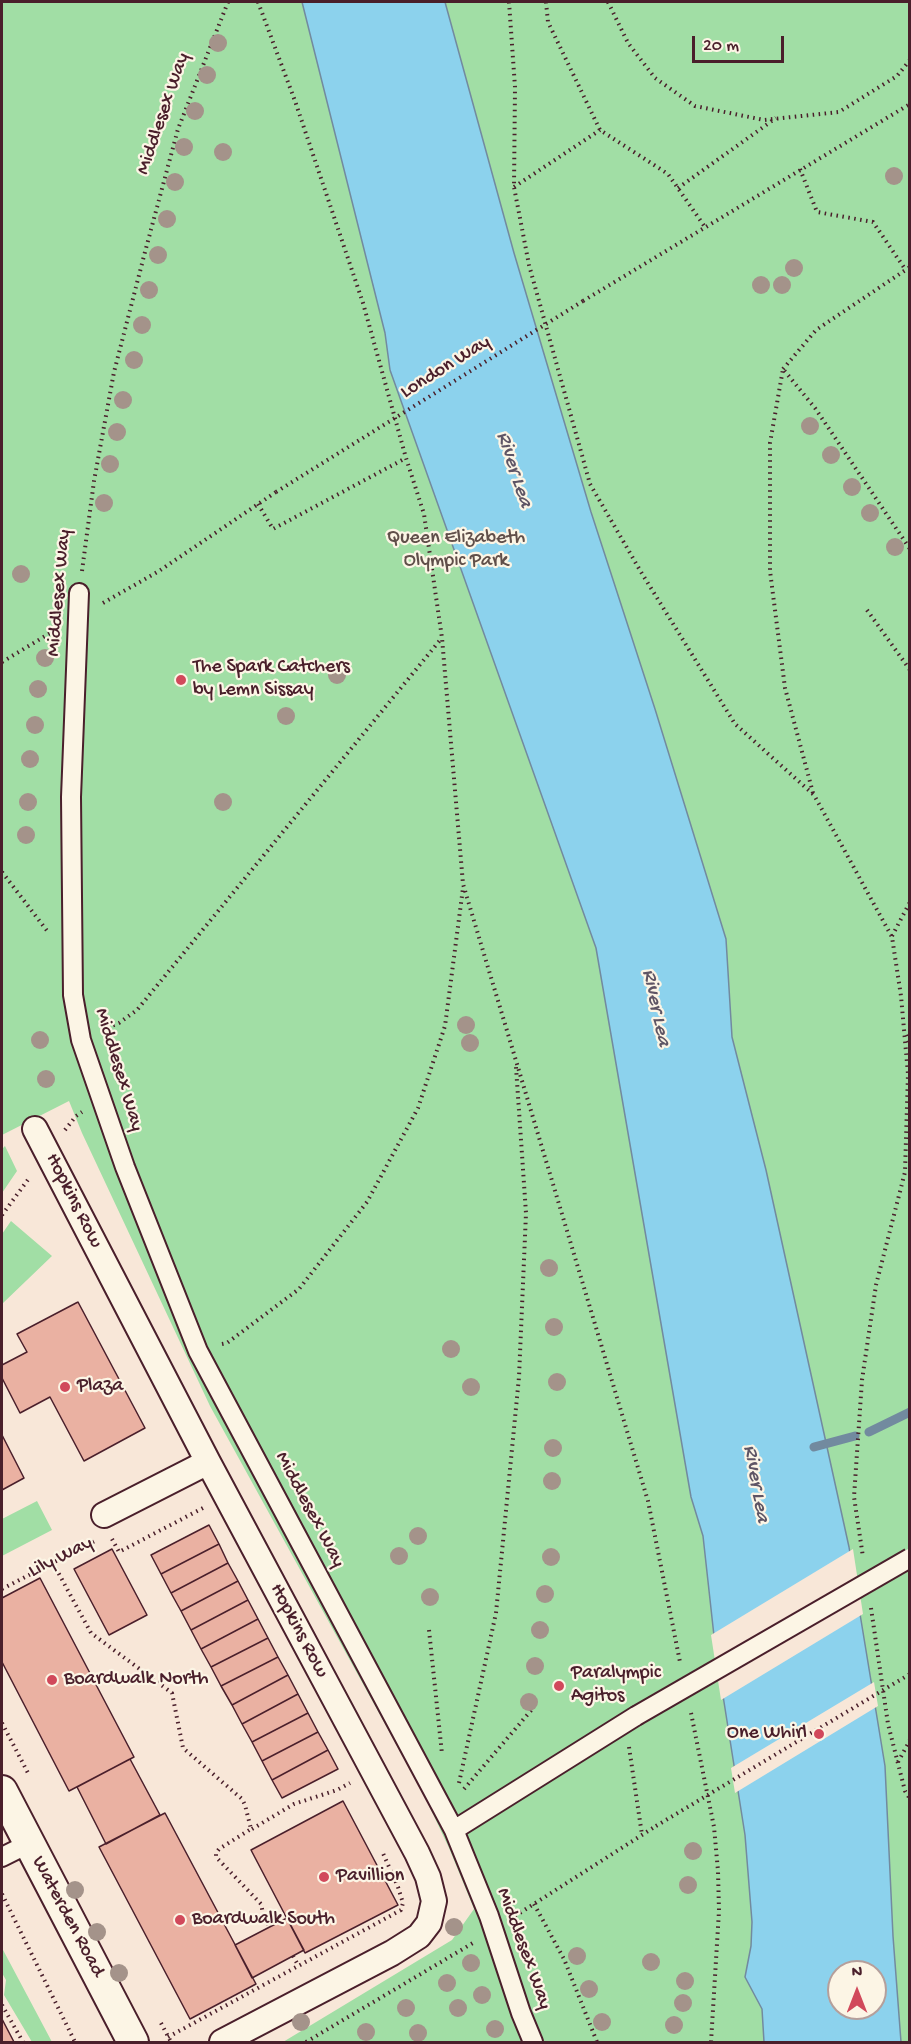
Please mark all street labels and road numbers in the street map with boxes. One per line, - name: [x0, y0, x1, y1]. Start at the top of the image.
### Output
- street label: Middlesex Way: [132, 50, 196, 178]
- street label: London Way: [397, 331, 495, 405]
- street label: Middlesex Way: [42, 529, 78, 657]
- street label: Middlesex Way: [88, 1006, 148, 1134]
- street label: Hopkins Row: [39, 1150, 107, 1252]
- street label: Middlesex Way: [269, 1448, 349, 1572]
- street label: Lily Way: [25, 1532, 97, 1584]
- street label: Hopkins Row: [263, 1580, 333, 1682]
- street label: Waterden Road: [25, 1852, 109, 1982]
- street label: Middlesex Way: [490, 1885, 556, 2013]

